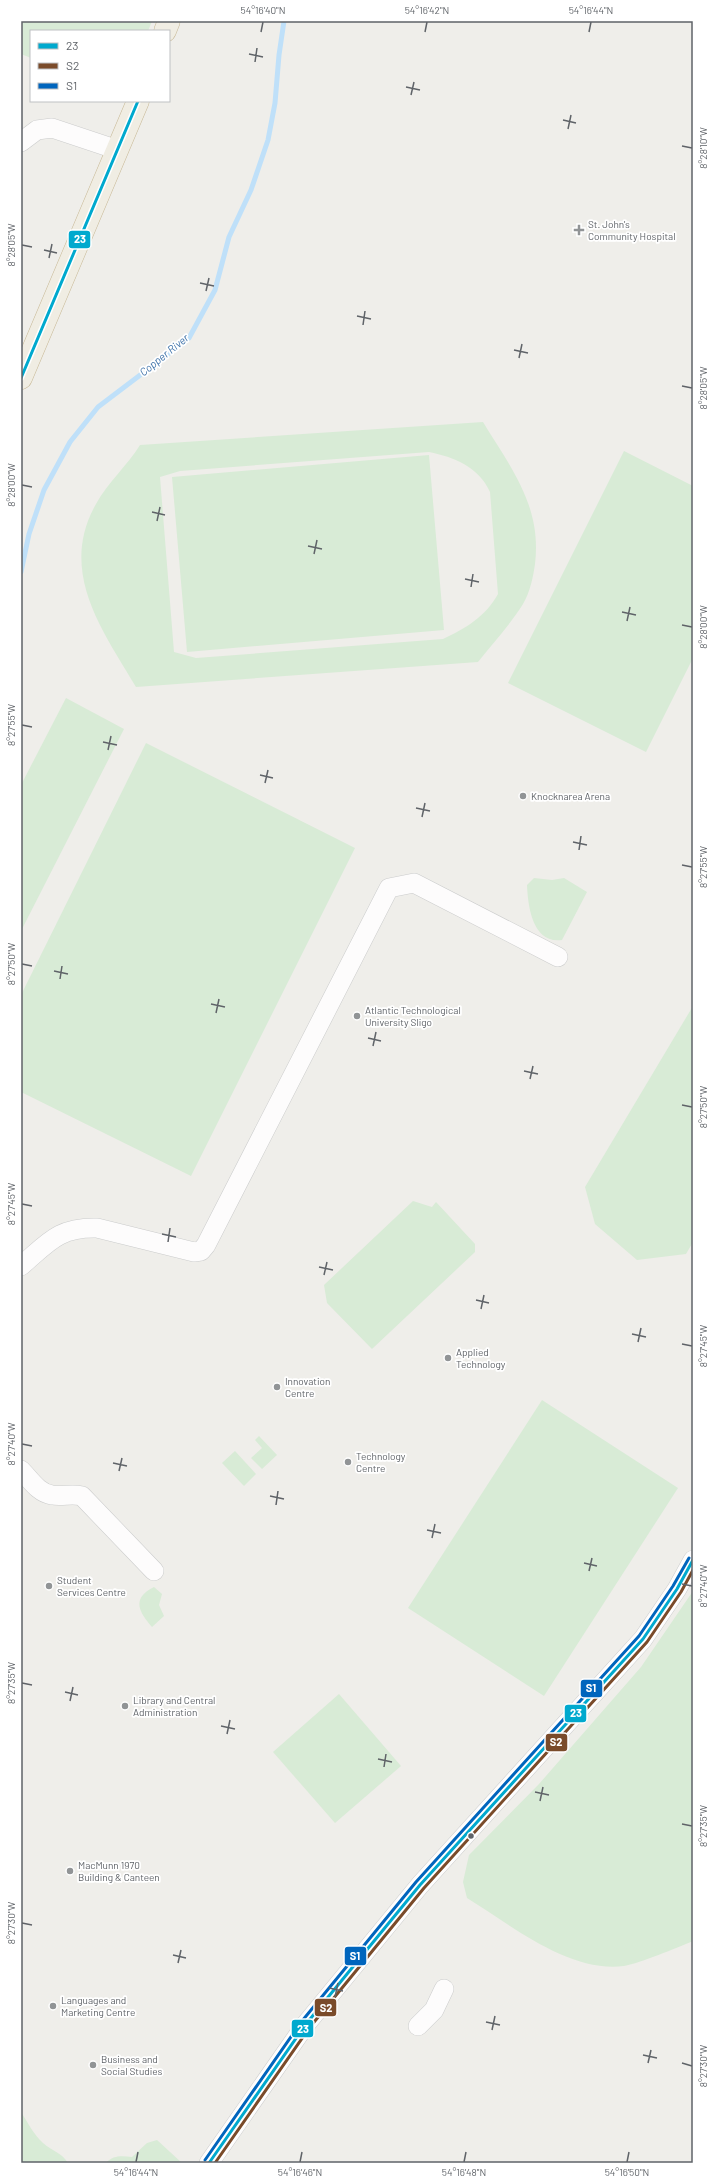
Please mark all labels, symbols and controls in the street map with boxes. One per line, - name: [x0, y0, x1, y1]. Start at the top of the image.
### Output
- text: 54°16'40"N: [241, 4, 285, 16]
- text: 54°16'42"N: [405, 4, 449, 16]
- text: 54°16'44"N: [569, 4, 613, 16]
- legend: [30, 30, 170, 102]
- text: 23: [66, 38, 79, 52]
- text: S2: [66, 58, 79, 72]
- text: S1: [66, 78, 77, 92]
- text: 8°28'10"W: [697, 127, 709, 169]
- place label: St. John's Community Hospital: [588, 218, 676, 242]
- text: 8°28'05"W: [5, 223, 17, 267]
- marker: St. John's Community Hospital: [573, 224, 585, 236]
- line badge: 23: [68, 230, 91, 249]
- text: 23: [74, 232, 86, 245]
- water label: Copper River: [137, 330, 192, 378]
- text: 8°28'05"W: [697, 366, 709, 410]
- text: 8°28'00"W: [5, 463, 17, 507]
- text: 8°28'00"W: [697, 605, 709, 649]
- text: 8°27'55"W: [5, 704, 17, 746]
- place label: Knocknarea Arena: [531, 790, 610, 802]
- marker: Knocknarea Arena: [518, 791, 528, 801]
- text: 8°27'55"W: [697, 846, 709, 888]
- text: 8°27'50"W: [5, 942, 17, 985]
- place label: Atlantic Technological University Sligo: [365, 1004, 461, 1028]
- marker: Atlantic Technological University Sligo: [352, 1011, 362, 1021]
- text: 8°27'50"W: [697, 1085, 709, 1128]
- text: 8°27'45"W: [5, 1183, 17, 1225]
- text: 8°27'45"W: [697, 1325, 709, 1367]
- place label: Applied Technology: [456, 1346, 506, 1370]
- marker: Applied Technology: [443, 1353, 453, 1363]
- place label: Innovation Centre: [285, 1375, 330, 1399]
- marker: Innovation Centre: [272, 1382, 282, 1392]
- text: 8°27'40"W: [5, 1422, 17, 1465]
- place label: Technology Centre: [356, 1450, 406, 1474]
- marker: Technology Centre: [343, 1457, 353, 1467]
- text: 8°27'40"W: [697, 1564, 709, 1607]
- place label: Student Services Centre: [57, 1574, 126, 1598]
- marker: Student Services Centre: [44, 1581, 54, 1591]
- text: 8°27'35"W: [5, 1662, 17, 1704]
- line badge: S1: [580, 1679, 603, 1698]
- text: S1: [586, 1681, 596, 1694]
- place label: Library and Central Administration: [133, 1694, 215, 1718]
- marker: Library and Central Administration: [120, 1701, 130, 1711]
- line badge: 23: [564, 1704, 587, 1723]
- text: 23: [570, 1706, 582, 1719]
- line badge: S2: [545, 1733, 568, 1752]
- text: S2: [550, 1735, 562, 1748]
- text: 8°27'35"W: [697, 1805, 709, 1847]
- unlabelled marker: [466, 1831, 476, 1841]
- place label: MacMunn 1970 Building & Canteen: [78, 1859, 160, 1883]
- marker: MacMunn 1970 Building & Canteen: [65, 1866, 75, 1876]
- text: 8°27'30"W: [5, 1901, 17, 1944]
- line badge: S1: [344, 1946, 367, 1966]
- text: S1: [350, 1949, 360, 1962]
- place label: Languages and Marketing Centre: [61, 1994, 135, 2018]
- line badge: S2: [314, 1998, 337, 2017]
- marker: Languages and Marketing Centre: [48, 2001, 58, 2011]
- text: S2: [320, 2001, 332, 2014]
- line badge: 23: [291, 2019, 314, 2038]
- text: 23: [297, 2022, 309, 2035]
- text: 8°27'30"W: [697, 2044, 709, 2087]
- place label: Business and Social Studies: [101, 2053, 163, 2077]
- marker: Business and Social Studies: [88, 2060, 98, 2070]
- text: 54°16'44"N: [114, 2166, 158, 2178]
- text: 54°16'46"N: [278, 2166, 322, 2178]
- text: 54°16'48"N: [442, 2166, 486, 2178]
- text: 54°16'50"N: [605, 2166, 649, 2178]

